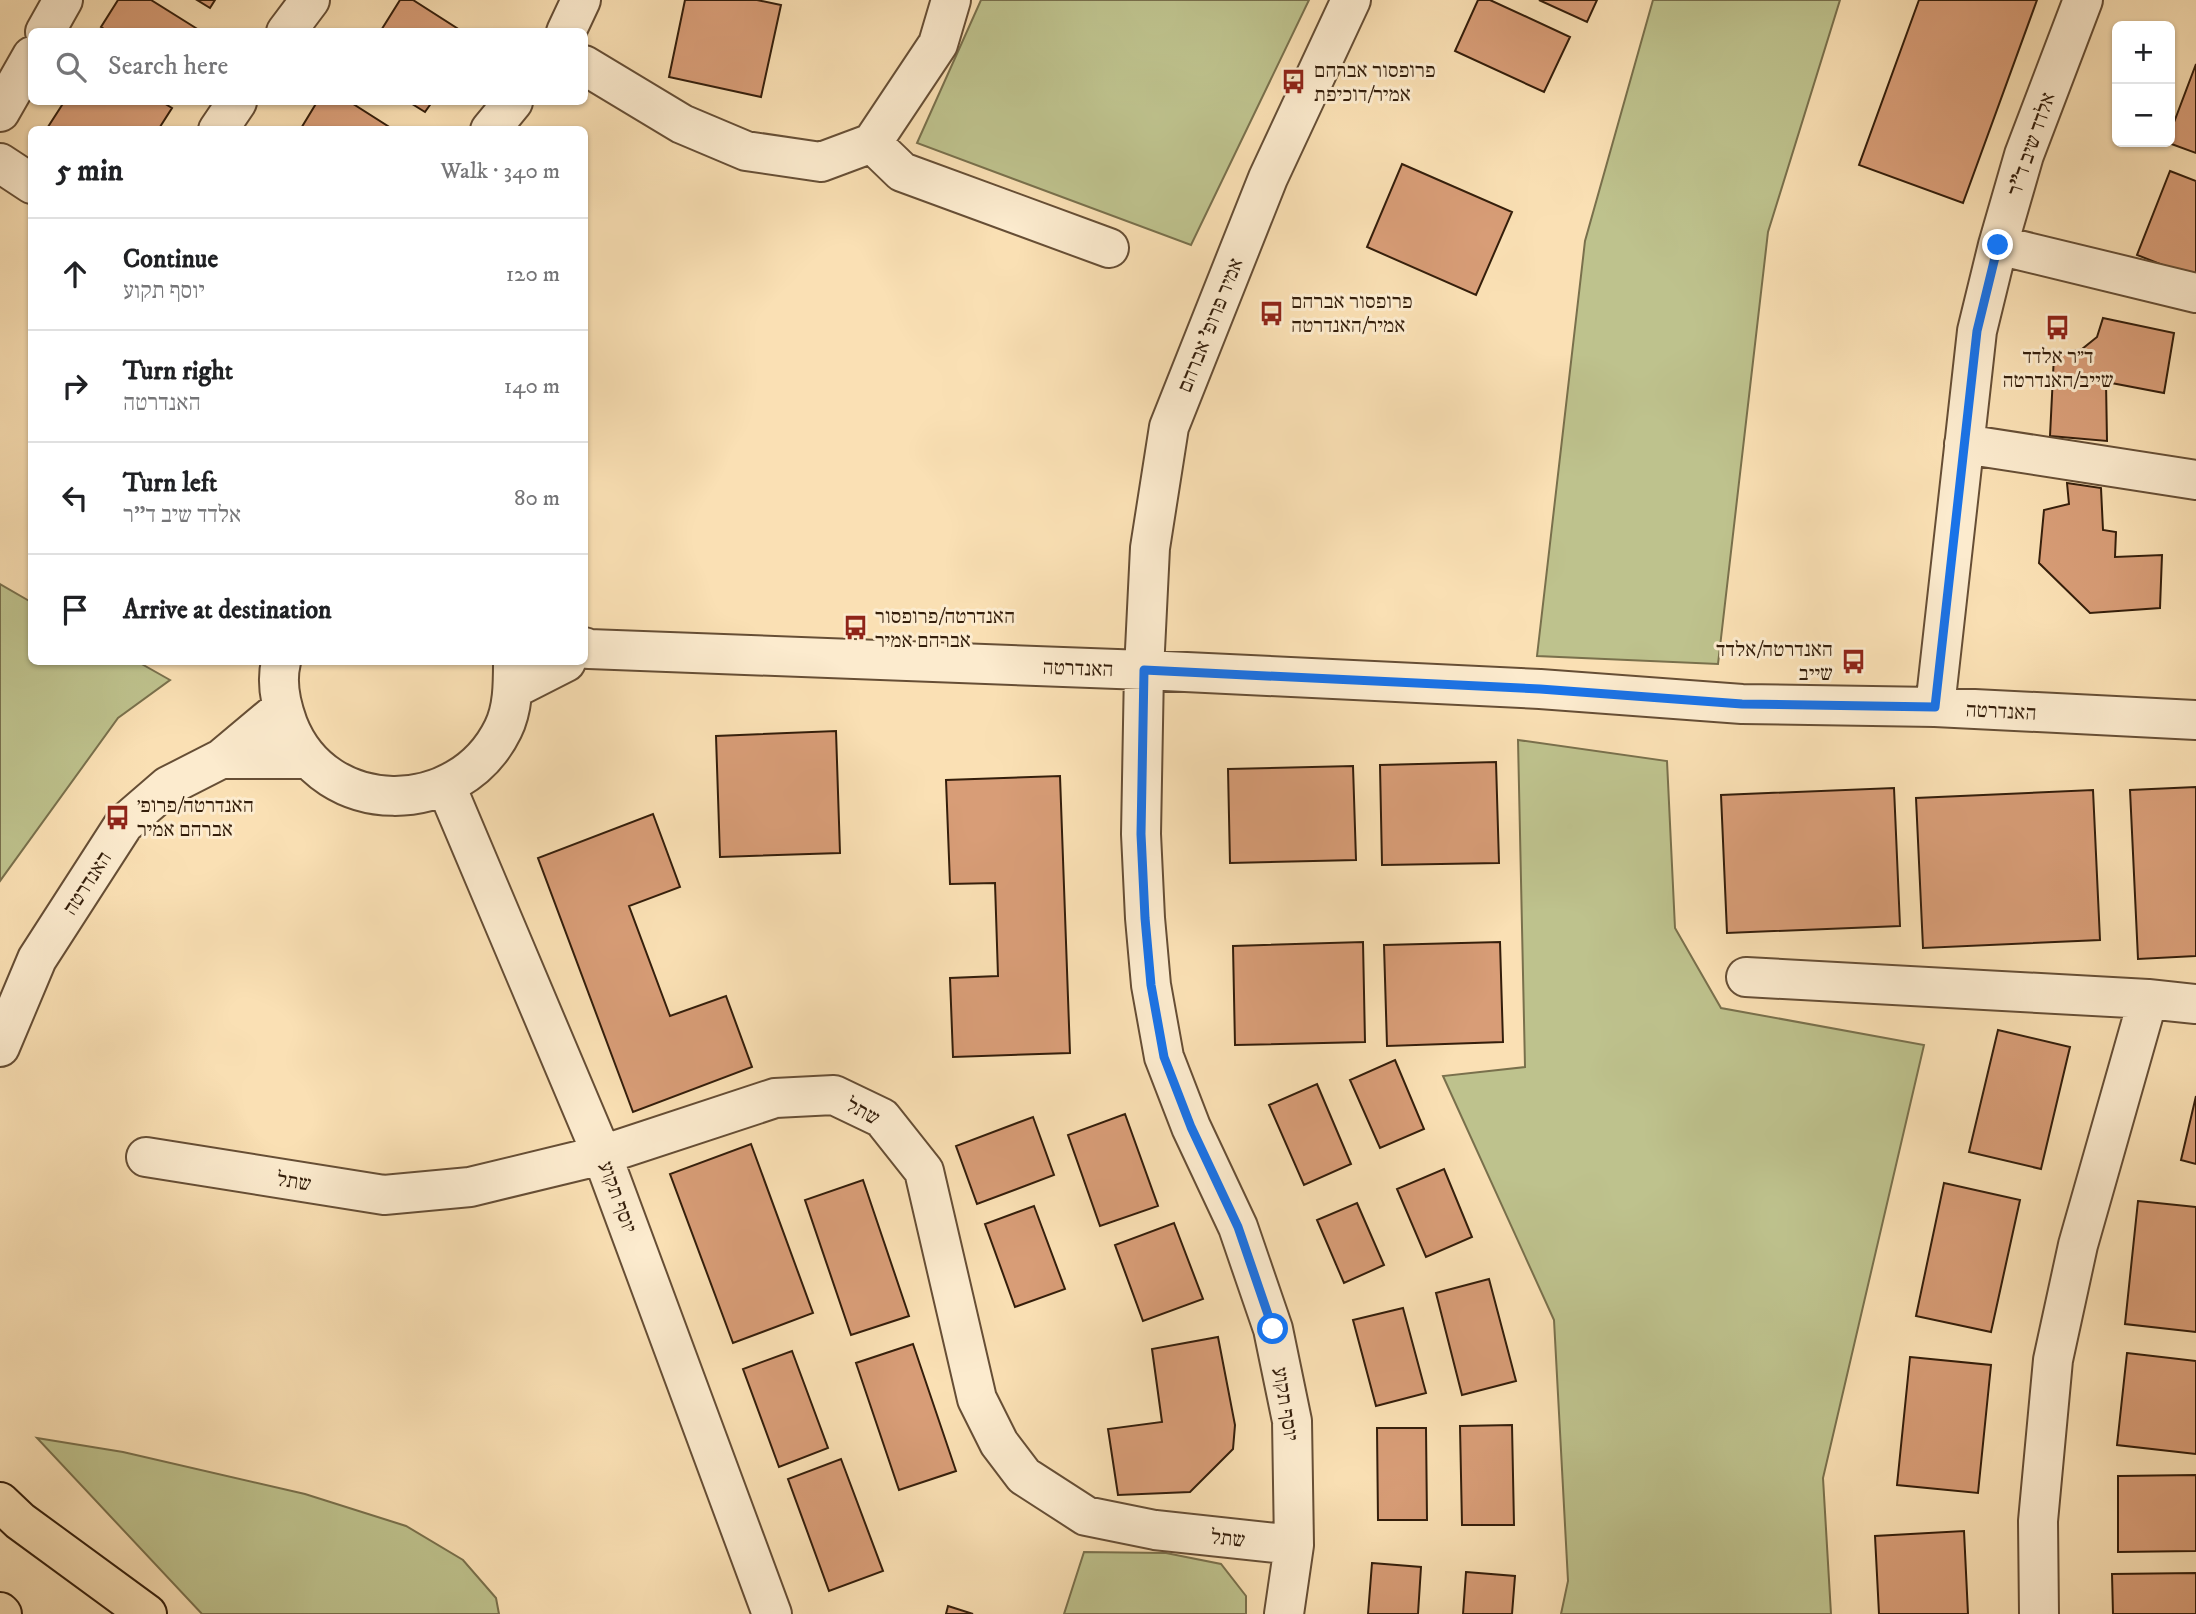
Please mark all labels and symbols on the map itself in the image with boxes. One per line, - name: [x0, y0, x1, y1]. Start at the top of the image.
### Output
- place label: פרופסור אברהם אמיר/דוכיפת: [1314, 58, 1436, 108]
- bus stop icon: פרופסור אברהם אמיר/דוכיפת: [1280, 68, 1308, 96]
- street label: אלדד שיב ד"ר: [2002, 89, 2062, 200]
- route end: [1982, 229, 2013, 260]
- street label: אמיר פרופ' אברהם: [1172, 254, 1250, 396]
- place label: פרופסור אברהם אמיר/האנדרטה: [1291, 289, 1413, 339]
- bus stop icon: פרופסור אברהם אמיר/האנדרטה: [1257, 299, 1285, 327]
- bus stop icon: ד״ר אלדד שייב/האנדרטה: [2044, 313, 2072, 341]
- place label: ד״ר אלדד שייב/האנדרטה: [2002, 344, 2114, 394]
- place label: האנדרטה/פרופסור אברהם אמיר: [875, 604, 1015, 654]
- bus stop icon: האנדרטה/פרופסור אברהם אמיר: [841, 614, 869, 642]
- place label: האנדרטה/אלדד שייב: [1716, 637, 1833, 687]
- bus stop icon: האנדרטה/אלדד שייב: [1839, 647, 1867, 675]
- street label: האנדרטה: [1042, 655, 1114, 683]
- street label: האנדרטה: [1965, 697, 2037, 727]
- place label: האנדרטה/פרופ׳ אברהם אמיר: [137, 793, 254, 843]
- bus stop icon: האנדרטה/פרופ׳ אברהם אמיר: [103, 803, 131, 831]
- street label: האנדרטה: [58, 847, 118, 920]
- street label: שתל: [841, 1092, 884, 1132]
- street label: יוסף תקוע: [592, 1158, 642, 1237]
- street label: שתל: [275, 1166, 313, 1198]
- route start: [1257, 1313, 1288, 1344]
- street label: יוסף תקוע: [1266, 1365, 1304, 1443]
- street label: שתל: [1209, 1524, 1247, 1554]

